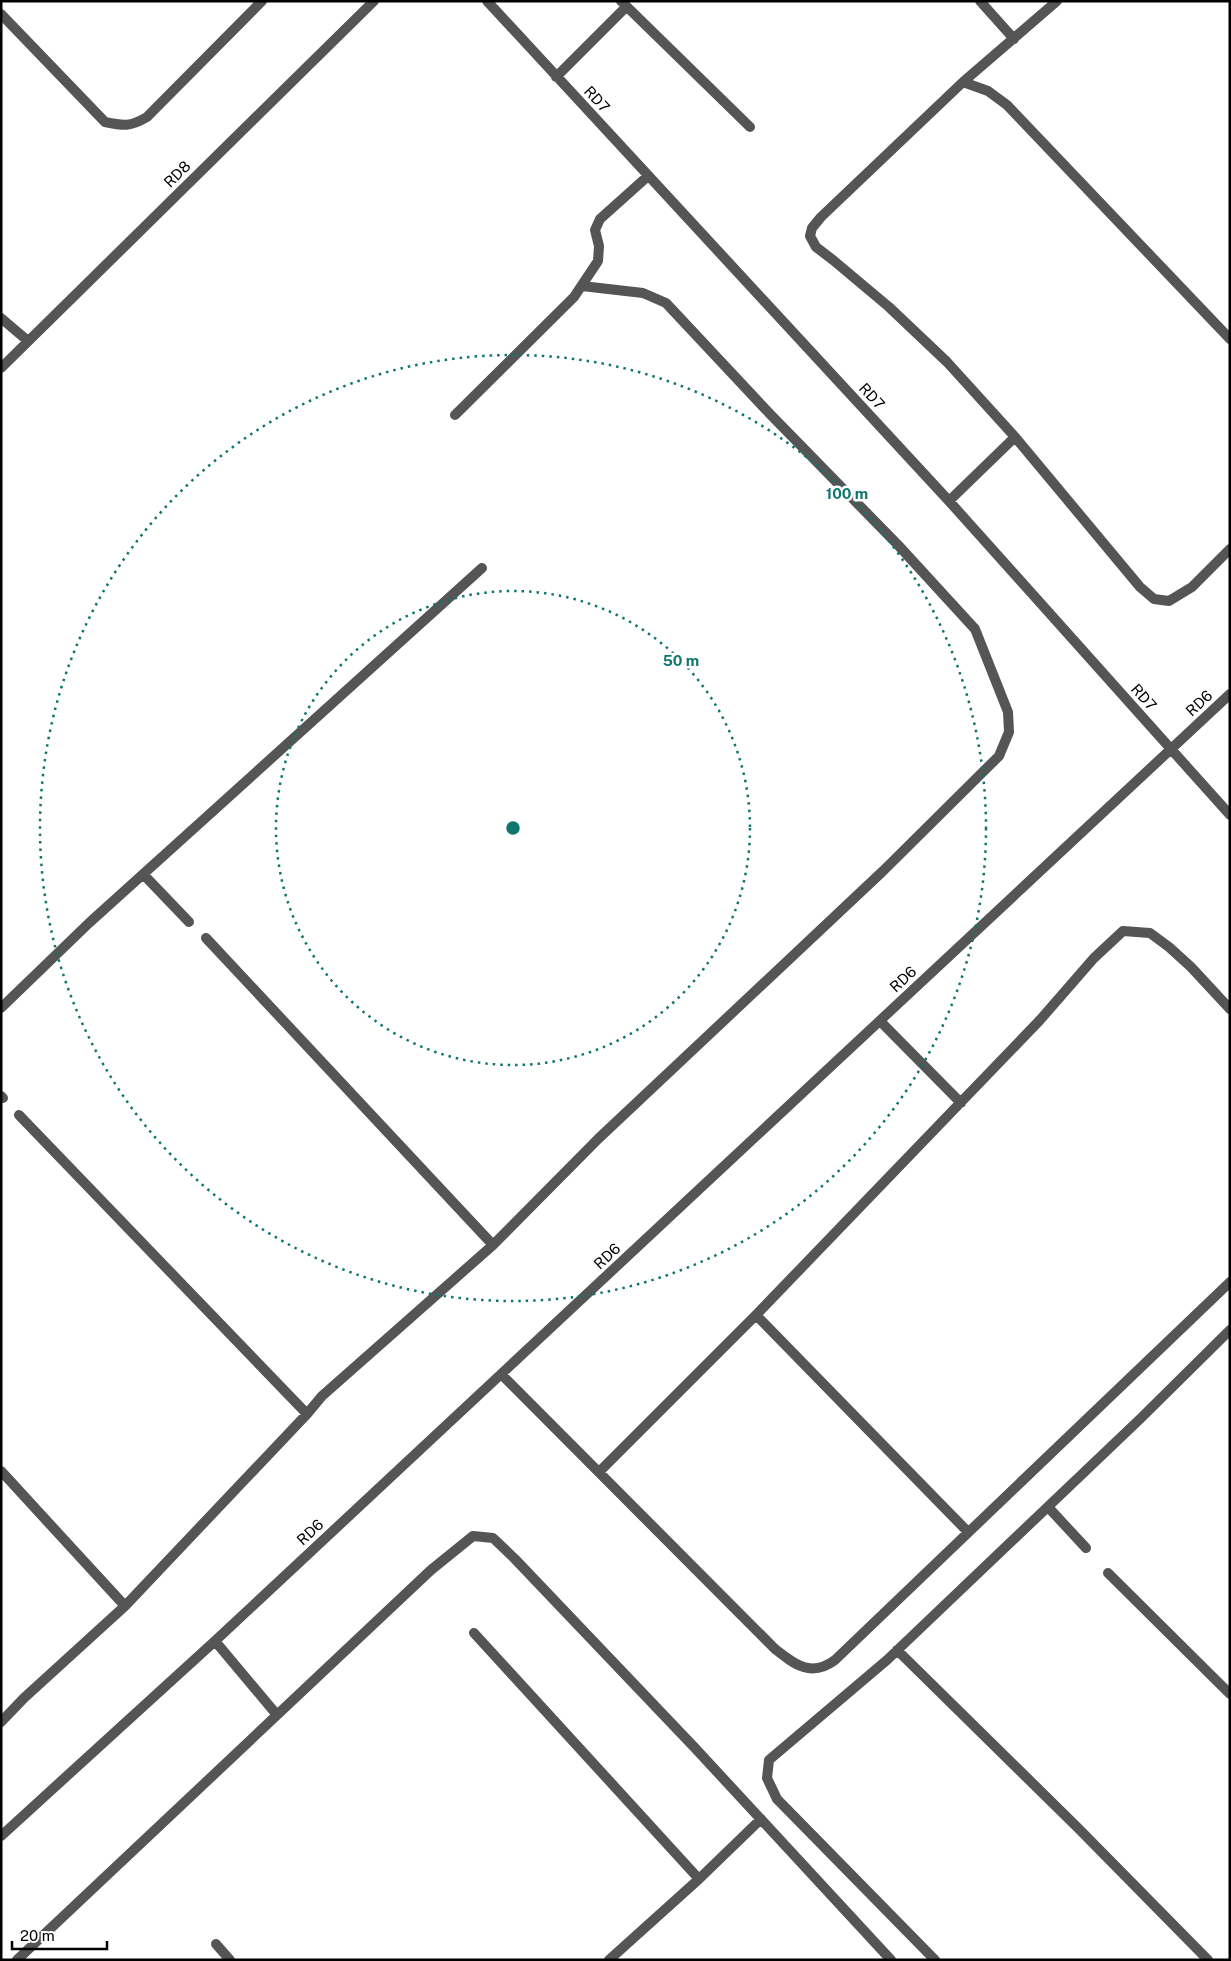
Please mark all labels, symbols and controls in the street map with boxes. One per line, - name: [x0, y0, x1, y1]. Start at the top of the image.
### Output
- street label: RD7: [581, 82, 613, 116]
- street label: RD8: [160, 157, 194, 191]
- street label: RD7: [856, 379, 888, 413]
- text: 100 m: [826, 485, 868, 502]
- text: 50 m: [663, 652, 699, 669]
- street label: RD7: [1128, 680, 1160, 714]
- street label: RD6: [1182, 687, 1216, 719]
- centre of rings: [504, 819, 522, 837]
- street label: RD6: [886, 963, 920, 995]
- street label: RD6: [590, 1240, 624, 1272]
- street label: RD6: [293, 1516, 327, 1548]
- scale bar: [12, 1918, 108, 1950]
- text: 20 m: [20, 1927, 55, 1944]

